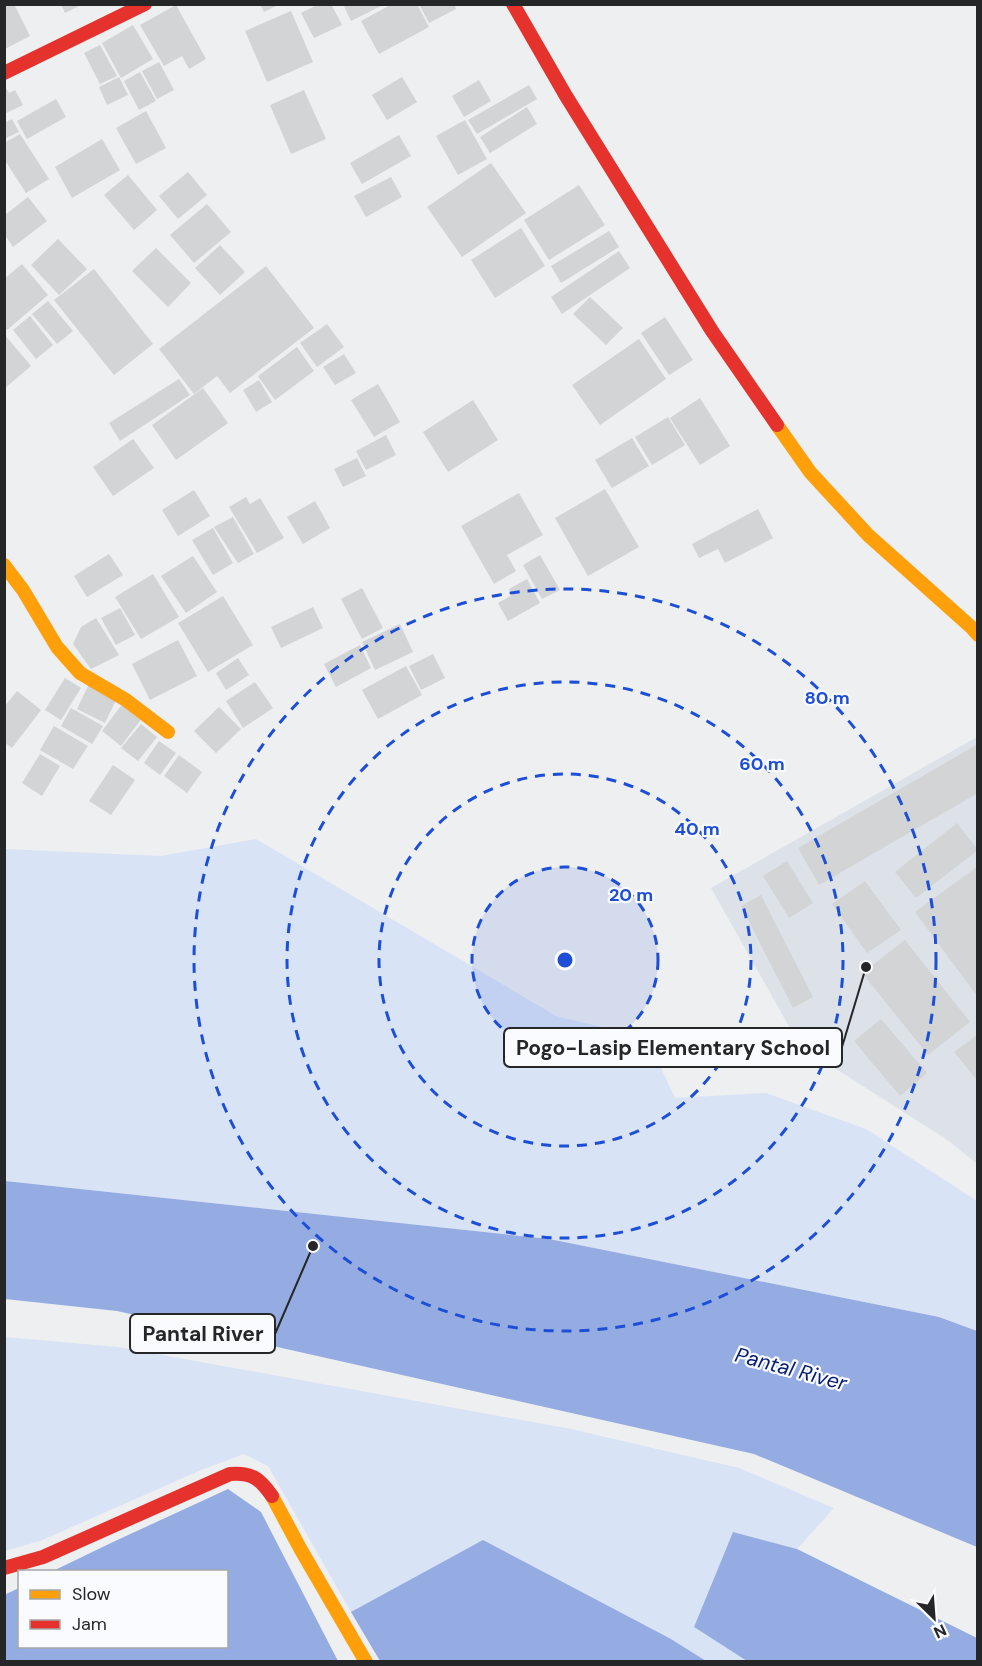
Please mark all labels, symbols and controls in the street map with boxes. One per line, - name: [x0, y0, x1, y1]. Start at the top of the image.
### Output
- text: 80 m: [804, 686, 850, 710]
- text: 60 m: [739, 752, 785, 776]
- text: 40 m: [674, 817, 720, 841]
- text: 20 m: [609, 883, 653, 907]
- centre of rings: [555, 950, 575, 970]
- callout: Pogo-Lasip Elementary School: [504, 1028, 842, 1067]
- text: Pogo-Lasip Elementary School: [516, 1034, 830, 1062]
- callout: Pantal River: [130, 1314, 275, 1353]
- text: Pantal River: [142, 1320, 264, 1348]
- water label: Pantal River: [732, 1341, 851, 1398]
- legend: [18, 1570, 228, 1648]
- text: Slow: [72, 1582, 111, 1606]
- north arrow: [904, 1588, 964, 1648]
- text: Jam: [72, 1612, 107, 1636]
- text: N: [930, 1619, 950, 1643]

